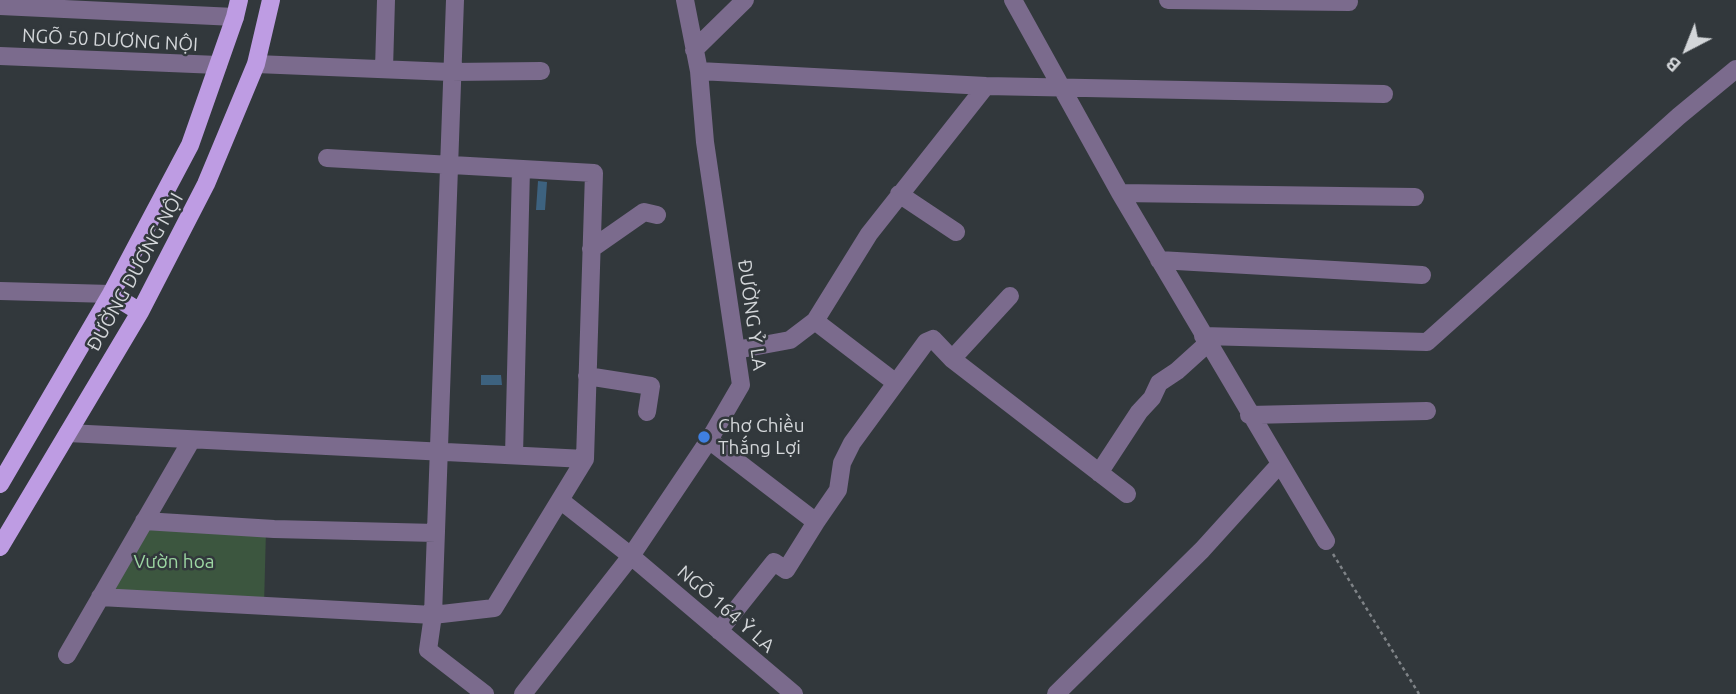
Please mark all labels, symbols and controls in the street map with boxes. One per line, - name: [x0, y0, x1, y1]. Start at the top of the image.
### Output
- north arrow: [1652, 14, 1722, 84]
- street label: NGÕ 50 DƯƠNG NỘI: [21, 24, 199, 56]
- text: B: [1661, 52, 1685, 77]
- street label: ĐƯỜNG DƯƠNG NỘI: [82, 189, 188, 355]
- street label: ĐƯỜNG Ỷ LA: [733, 258, 771, 372]
- place label: Chợ Chiều Thắng Lợi: [718, 415, 804, 459]
- marker: Chợ Chiều Thắng Lợi: [696, 429, 712, 445]
- park label: Vườn hoa: [133, 551, 215, 573]
- street label: NGÕ 164 Ỷ LA: [673, 561, 779, 657]

